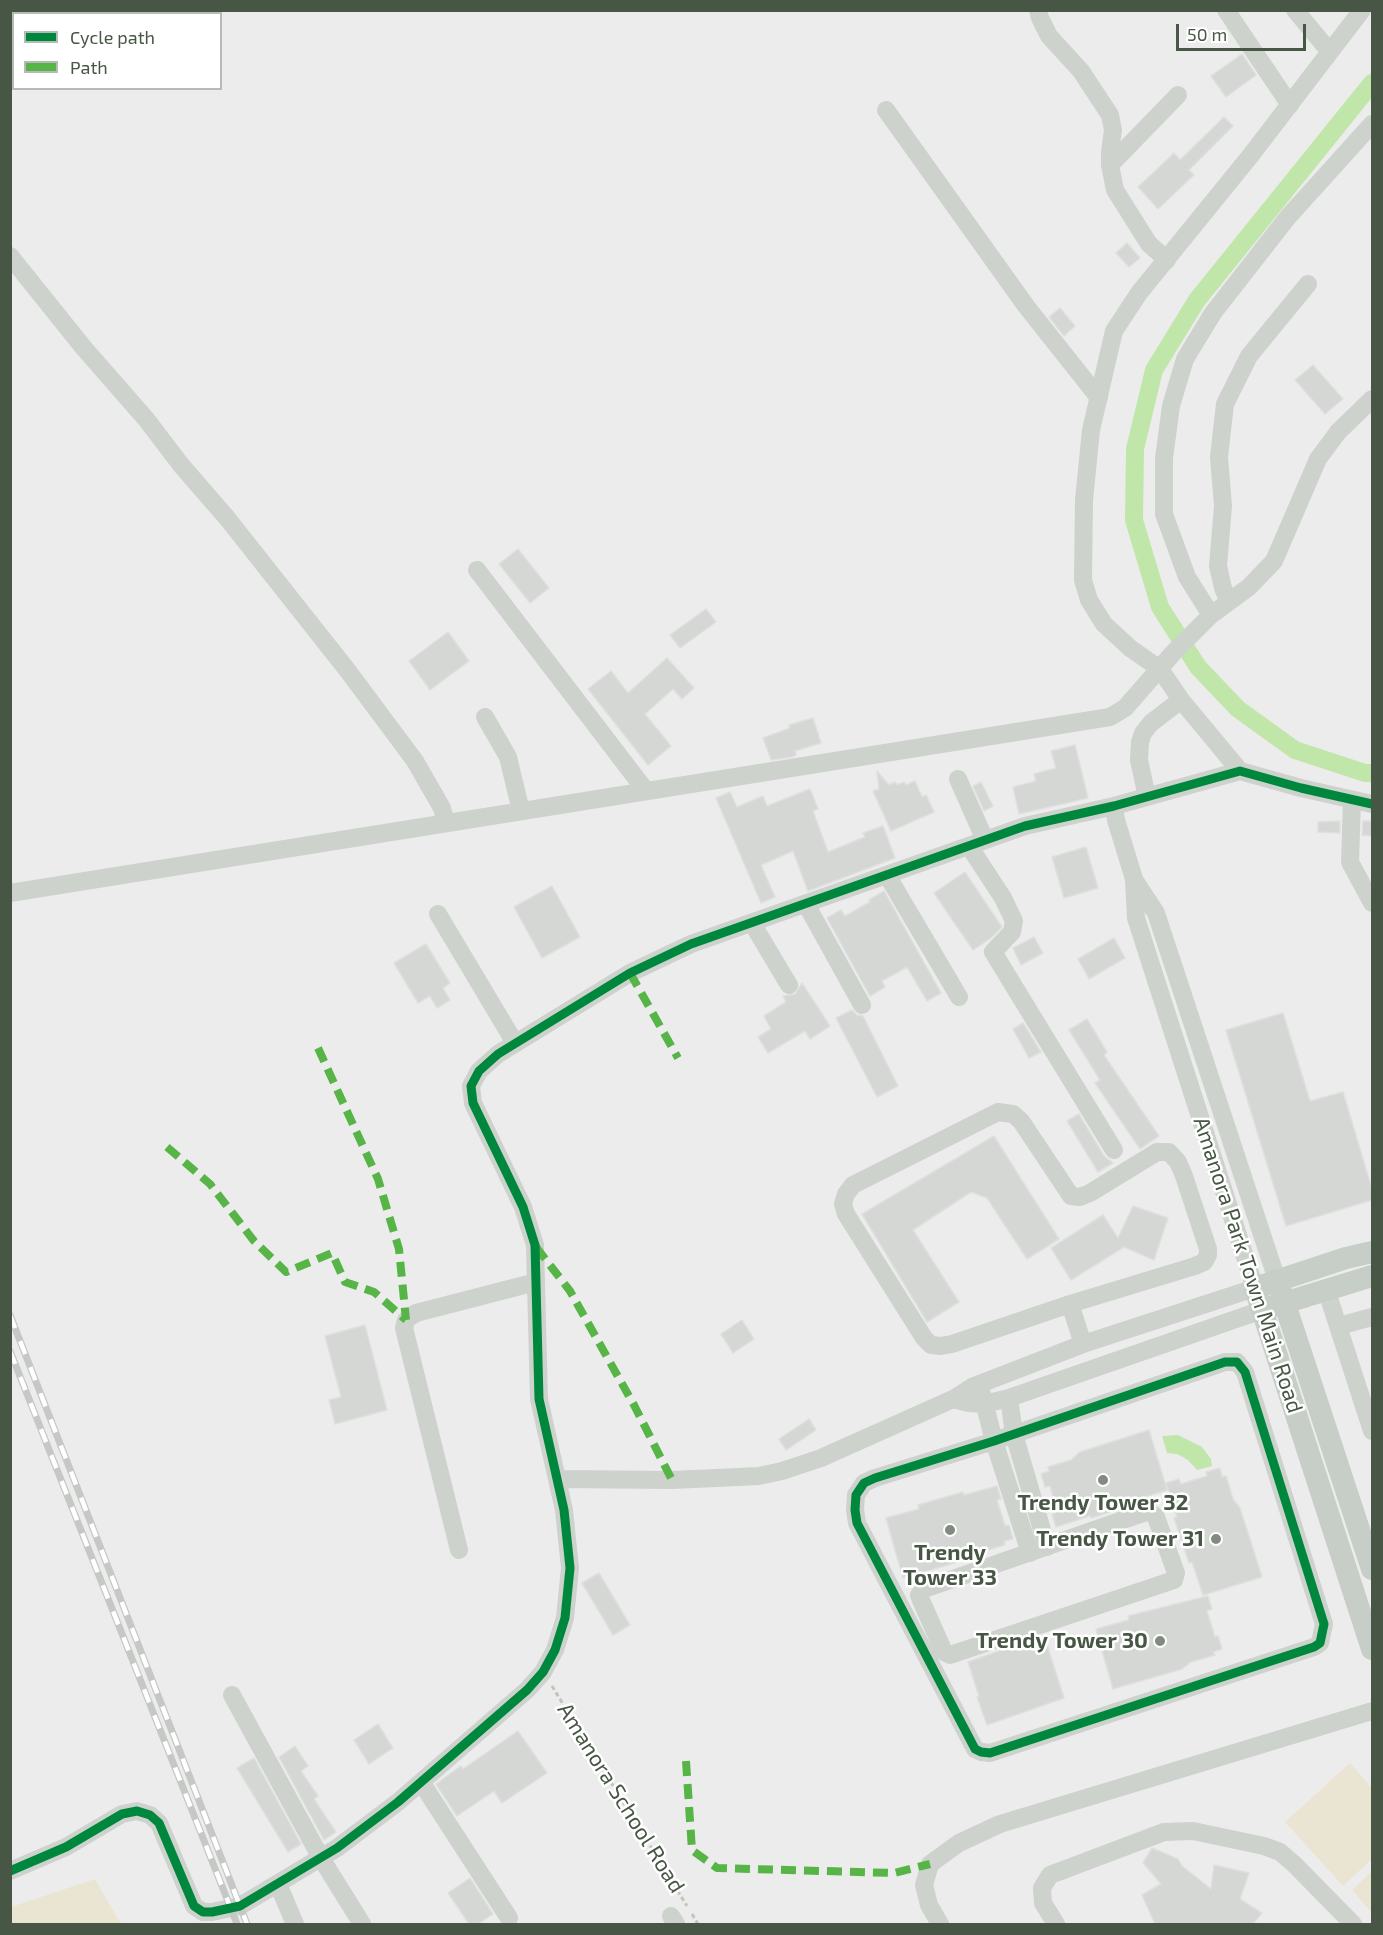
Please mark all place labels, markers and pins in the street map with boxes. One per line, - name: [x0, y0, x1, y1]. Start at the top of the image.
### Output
- marker: Trendy Tower 32: [1096, 1473, 1110, 1487]
- place label: Trendy Tower 32: [1017, 1490, 1189, 1516]
- marker: Trendy Tower 33: [943, 1523, 957, 1537]
- place label: Trendy Tower 31: [1036, 1526, 1204, 1552]
- marker: Trendy Tower 31: [1209, 1532, 1223, 1546]
- place label: Trendy Tower 33: [903, 1540, 997, 1592]
- place label: Trendy Tower 30: [976, 1628, 1148, 1654]
- marker: Trendy Tower 30: [1153, 1634, 1167, 1648]

